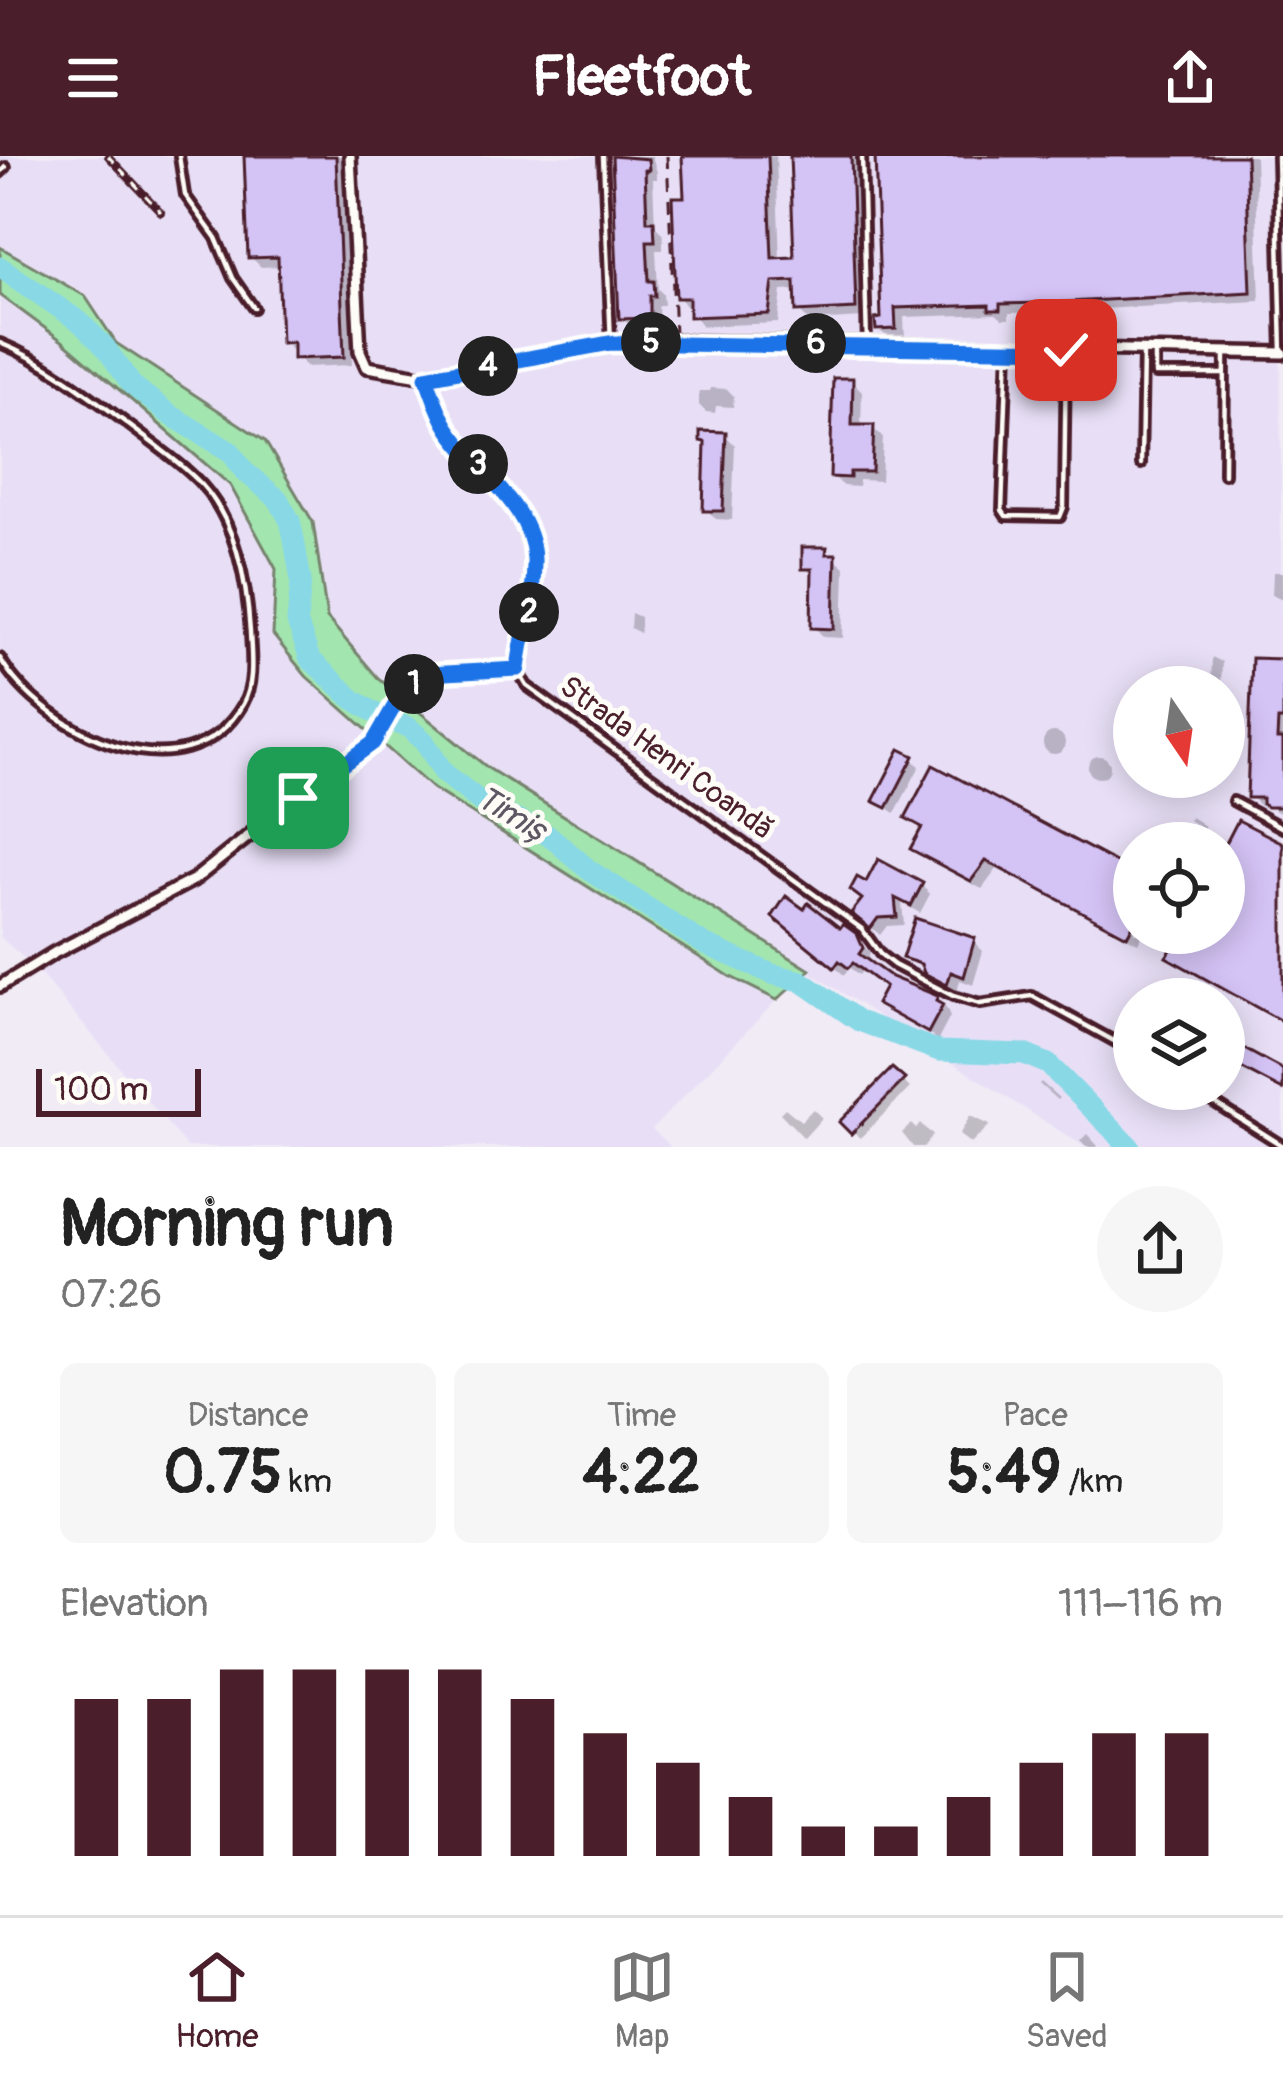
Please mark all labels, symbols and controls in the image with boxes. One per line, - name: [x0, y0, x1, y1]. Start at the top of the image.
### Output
- text: Fleetfoot: [532, 44, 751, 112]
- icon: menu: [60, 45, 126, 111]
- icon: share: [1157, 45, 1223, 111]
- pin: [1015, 299, 1117, 401]
- pin: 5: [621, 312, 681, 372]
- pin: 6: [786, 313, 846, 373]
- icon: check: [1033, 317, 1099, 383]
- text: 5: [642, 321, 660, 362]
- text: 6: [806, 322, 826, 363]
- pin: 4: [458, 336, 518, 396]
- text: 4: [478, 345, 498, 386]
- pin: 3: [448, 434, 508, 494]
- text: 3: [469, 443, 487, 484]
- pin: 2: [499, 582, 559, 642]
- text: 2: [520, 591, 538, 632]
- pin: 1: [384, 654, 444, 714]
- text: 1: [408, 663, 420, 704]
- north arrow: [1113, 666, 1245, 798]
- map controls: [1113, 666, 1245, 1110]
- street label: Strada Henri Coandă: [553, 668, 781, 848]
- pin: [247, 747, 349, 849]
- icon: arrive: [265, 765, 331, 831]
- water label: Timiș: [469, 777, 557, 853]
- button: locate: [1113, 822, 1245, 954]
- button: layers: [1113, 978, 1245, 1110]
- scale bar: [36, 1063, 201, 1116]
- text: 100 m: [54, 1069, 148, 1110]
- text: Morning run: [60, 1183, 394, 1266]
- button: share: [1097, 1186, 1223, 1312]
- text: 07:26: [60, 1270, 162, 1319]
- text: Distance: [187, 1395, 308, 1436]
- text: Time: [607, 1395, 676, 1436]
- text: Pace: [1003, 1395, 1068, 1436]
- text: 0.75: [164, 1436, 282, 1511]
- text: 4:22: [583, 1436, 700, 1511]
- text: 5:49: [947, 1436, 1061, 1511]
- text: km: [282, 1461, 332, 1502]
- text: /km: [1061, 1461, 1123, 1502]
- text: Elevation: [60, 1579, 209, 1628]
- text: 111–116 m: [1058, 1579, 1223, 1628]
- tab: Home: [175, 1944, 259, 2057]
- tab: Map: [609, 1944, 675, 2057]
- tab: Saved: [1026, 1944, 1108, 2057]

